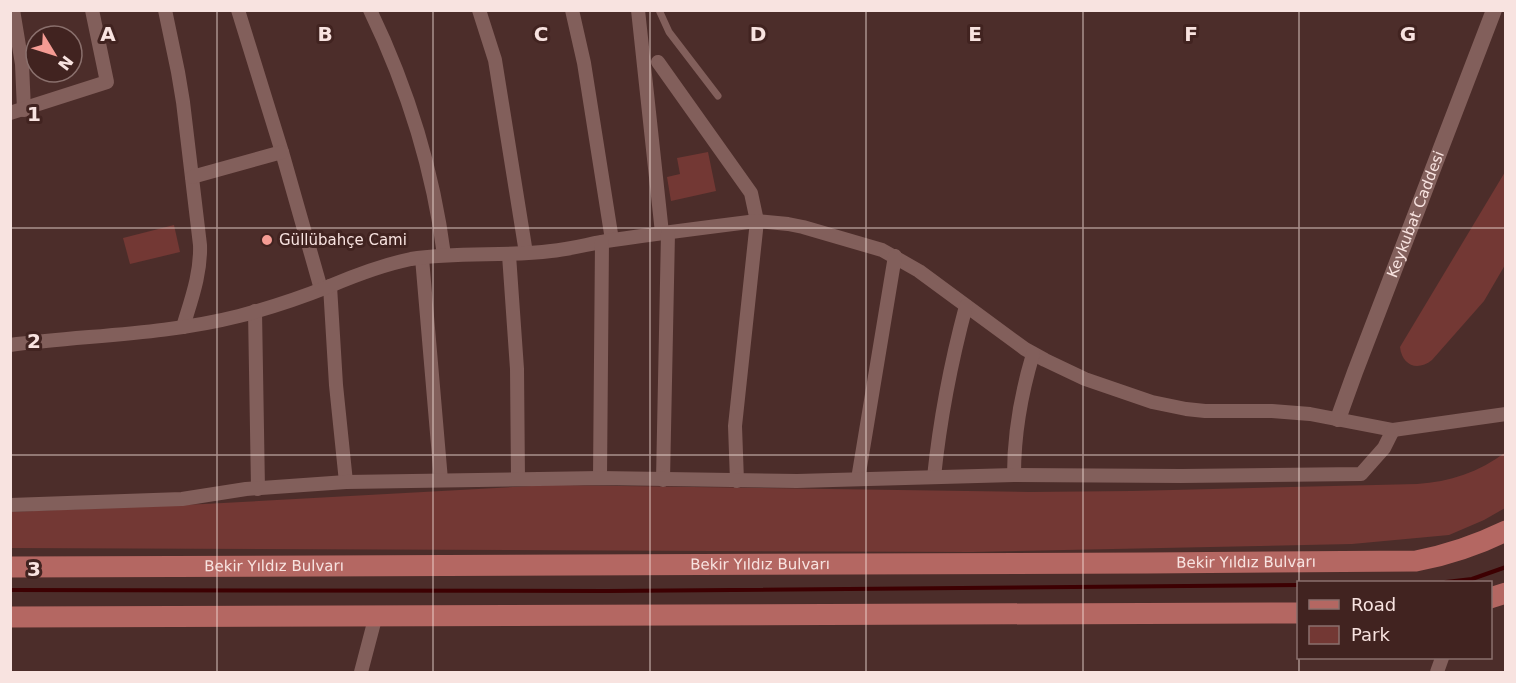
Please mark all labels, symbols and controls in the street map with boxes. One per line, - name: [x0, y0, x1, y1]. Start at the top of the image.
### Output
- text: A: [100, 22, 116, 46]
- text: B: [317, 22, 333, 46]
- text: C: [534, 22, 548, 46]
- text: D: [750, 22, 766, 46]
- text: E: [968, 22, 982, 46]
- text: F: [1184, 22, 1198, 46]
- text: G: [1400, 22, 1416, 46]
- north arrow: [24, 24, 84, 84]
- text: N: [54, 52, 77, 74]
- text: 1: [27, 102, 41, 126]
- street label: Keykubat Caddesi: [1383, 148, 1448, 280]
- place label: Güllübahçe Cami: [279, 231, 407, 249]
- marker: Güllübahçe Cami: [260, 233, 274, 247]
- text: 2: [27, 329, 41, 353]
- street label: Bekir Yıldız Bulvarı: [1176, 553, 1316, 572]
- street label: Bekir Yıldız Bulvarı: [690, 555, 830, 574]
- text: 3: [27, 557, 41, 581]
- street label: Bekir Yıldız Bulvarı: [204, 557, 344, 575]
- legend: [1297, 581, 1492, 659]
- text: Road: [1351, 594, 1396, 615]
- text: Park: [1351, 624, 1390, 645]

